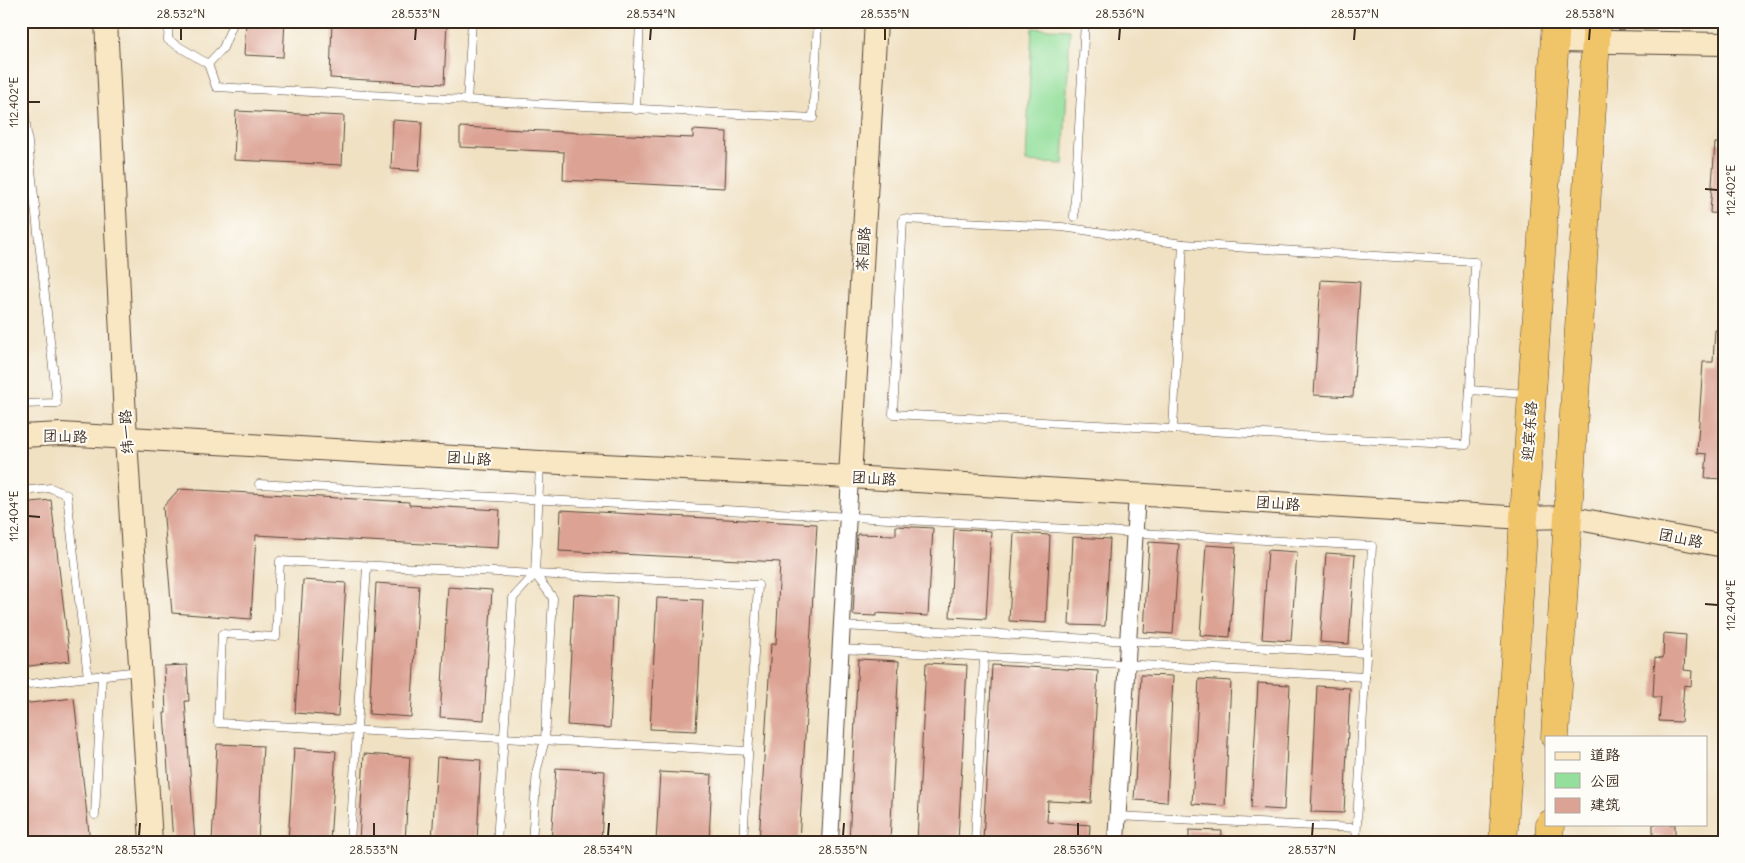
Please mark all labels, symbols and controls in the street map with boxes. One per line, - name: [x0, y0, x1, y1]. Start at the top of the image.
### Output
- text: 28.532°N: [157, 6, 205, 21]
- text: 28.533°N: [392, 6, 440, 21]
- text: 28.534°N: [627, 6, 675, 21]
- text: 28.535°N: [861, 6, 909, 21]
- text: 28.536°N: [1096, 6, 1144, 21]
- text: 28.537°N: [1331, 6, 1379, 21]
- text: 28.538°N: [1566, 6, 1614, 21]
- text: 112.402°E: [6, 77, 21, 127]
- text: 112.402°E: [1723, 165, 1738, 215]
- street label: 茶园路: [852, 226, 874, 272]
- street label: 迎宾东路: [1517, 400, 1541, 462]
- street label: 纬一路: [115, 409, 137, 455]
- street label: 团山路: [42, 426, 88, 446]
- street label: 团山路: [446, 447, 492, 469]
- street label: 团山路: [851, 467, 897, 489]
- text: 112.404°E: [6, 490, 21, 542]
- street label: 团山路: [1255, 492, 1301, 514]
- street label: 团山路: [1657, 524, 1705, 552]
- text: 112.404°E: [1723, 579, 1738, 631]
- legend: [1545, 736, 1708, 826]
- text: 道路: [1590, 745, 1620, 764]
- text: 公园: [1590, 771, 1620, 790]
- text: 建筑: [1590, 795, 1620, 814]
- text: 28.532°N: [115, 842, 163, 857]
- text: 28.533°N: [350, 842, 398, 857]
- text: 28.534°N: [584, 842, 632, 857]
- text: 28.535°N: [819, 842, 867, 857]
- text: 28.536°N: [1054, 842, 1102, 857]
- text: 28.537°N: [1288, 842, 1336, 857]

